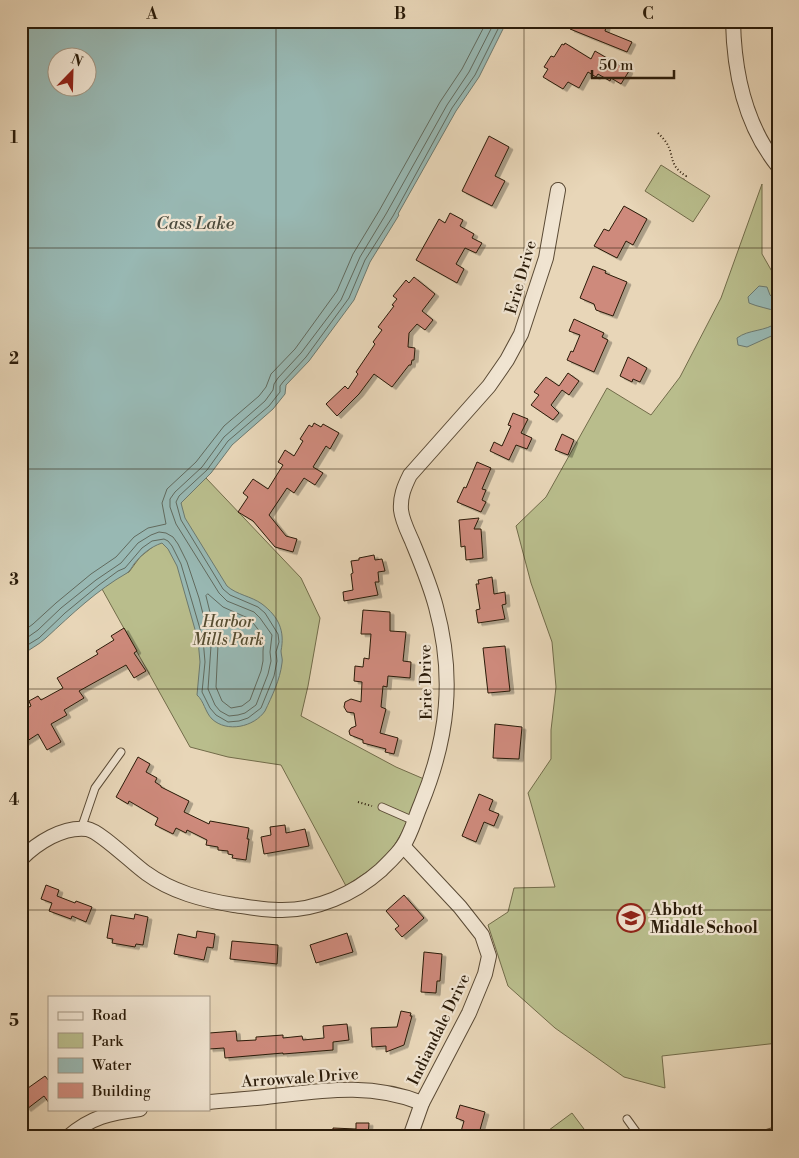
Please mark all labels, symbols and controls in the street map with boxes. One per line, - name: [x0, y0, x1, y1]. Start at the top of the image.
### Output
- text: A: [145, 4, 158, 24]
- text: B: [394, 4, 406, 24]
- text: C: [642, 4, 654, 24]
- north arrow: [48, 48, 98, 98]
- scale bar: [592, 48, 674, 80]
- text: N: [68, 51, 85, 71]
- text: 50 m: [599, 56, 633, 75]
- text: 1: [10, 128, 18, 148]
- water label: Cass Lake: [156, 212, 235, 235]
- street label: Erie Drive: [501, 238, 541, 316]
- text: 2: [9, 349, 19, 369]
- text: 3: [9, 570, 19, 590]
- park label: Harbor Mills Park: [192, 612, 264, 650]
- street label: Erie Drive: [415, 644, 437, 720]
- text: 4: [9, 790, 20, 810]
- place label: Abbott Middle School: [649, 900, 759, 938]
- school or university icon: Abbott Middle School: [616, 903, 646, 933]
- street label: Indiandale Drive: [403, 970, 475, 1088]
- legend: [48, 996, 210, 1110]
- text: Road: [92, 1006, 127, 1025]
- text: 5: [9, 1011, 19, 1031]
- text: Park: [92, 1032, 124, 1051]
- text: Water: [91, 1056, 132, 1075]
- street label: Arrowvale Drive: [240, 1064, 359, 1092]
- text: Building: [91, 1082, 151, 1101]

